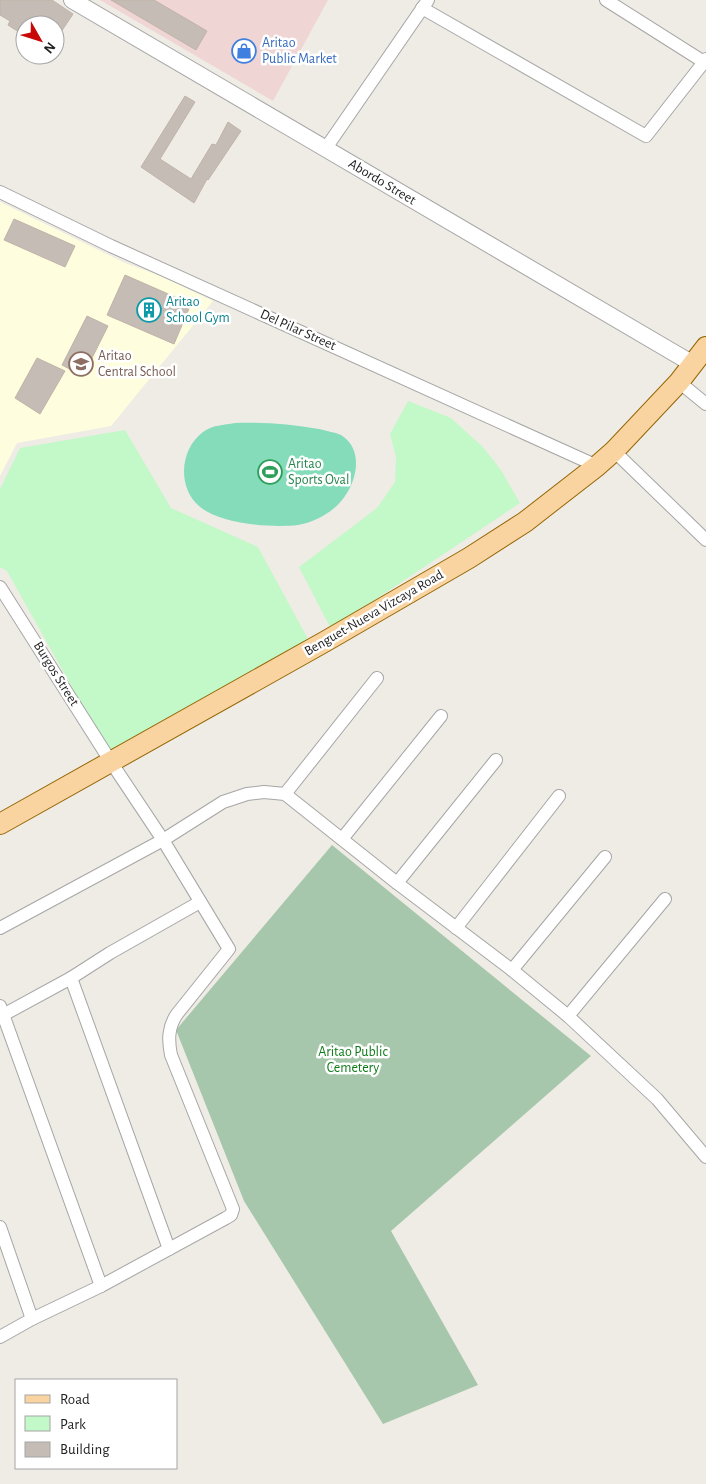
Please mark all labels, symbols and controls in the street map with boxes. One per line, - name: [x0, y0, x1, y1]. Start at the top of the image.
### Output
- north arrow: [15, 15, 65, 65]
- place label: Aritao Public Market: [262, 36, 337, 66]
- shop icon: Aritao Public Market: [231, 38, 257, 64]
- text: N: [41, 39, 58, 56]
- street label: Abordo Street: [346, 156, 419, 208]
- place label: Aritao School Gym: [166, 295, 230, 325]
- building icon: Aritao School Gym: [136, 297, 162, 323]
- street label: Del Pilar Street: [258, 307, 339, 353]
- place label: Aritao Central School: [98, 349, 176, 379]
- school or university icon: Aritao Central School: [68, 351, 94, 377]
- place label: Aritao Sports Oval: [288, 457, 349, 487]
- sports icon: Aritao Sports Oval: [257, 459, 283, 485]
- street label: Benguet-Nueva Vizcaya Road: [302, 567, 446, 659]
- street label: Burgos Street: [31, 639, 82, 709]
- park label: Aritao Public Cemetery: [318, 1045, 388, 1075]
- legend: [15, 1379, 178, 1469]
- text: Road: [60, 1392, 90, 1407]
- text: Park: [60, 1417, 86, 1432]
- text: Building: [60, 1442, 110, 1457]

